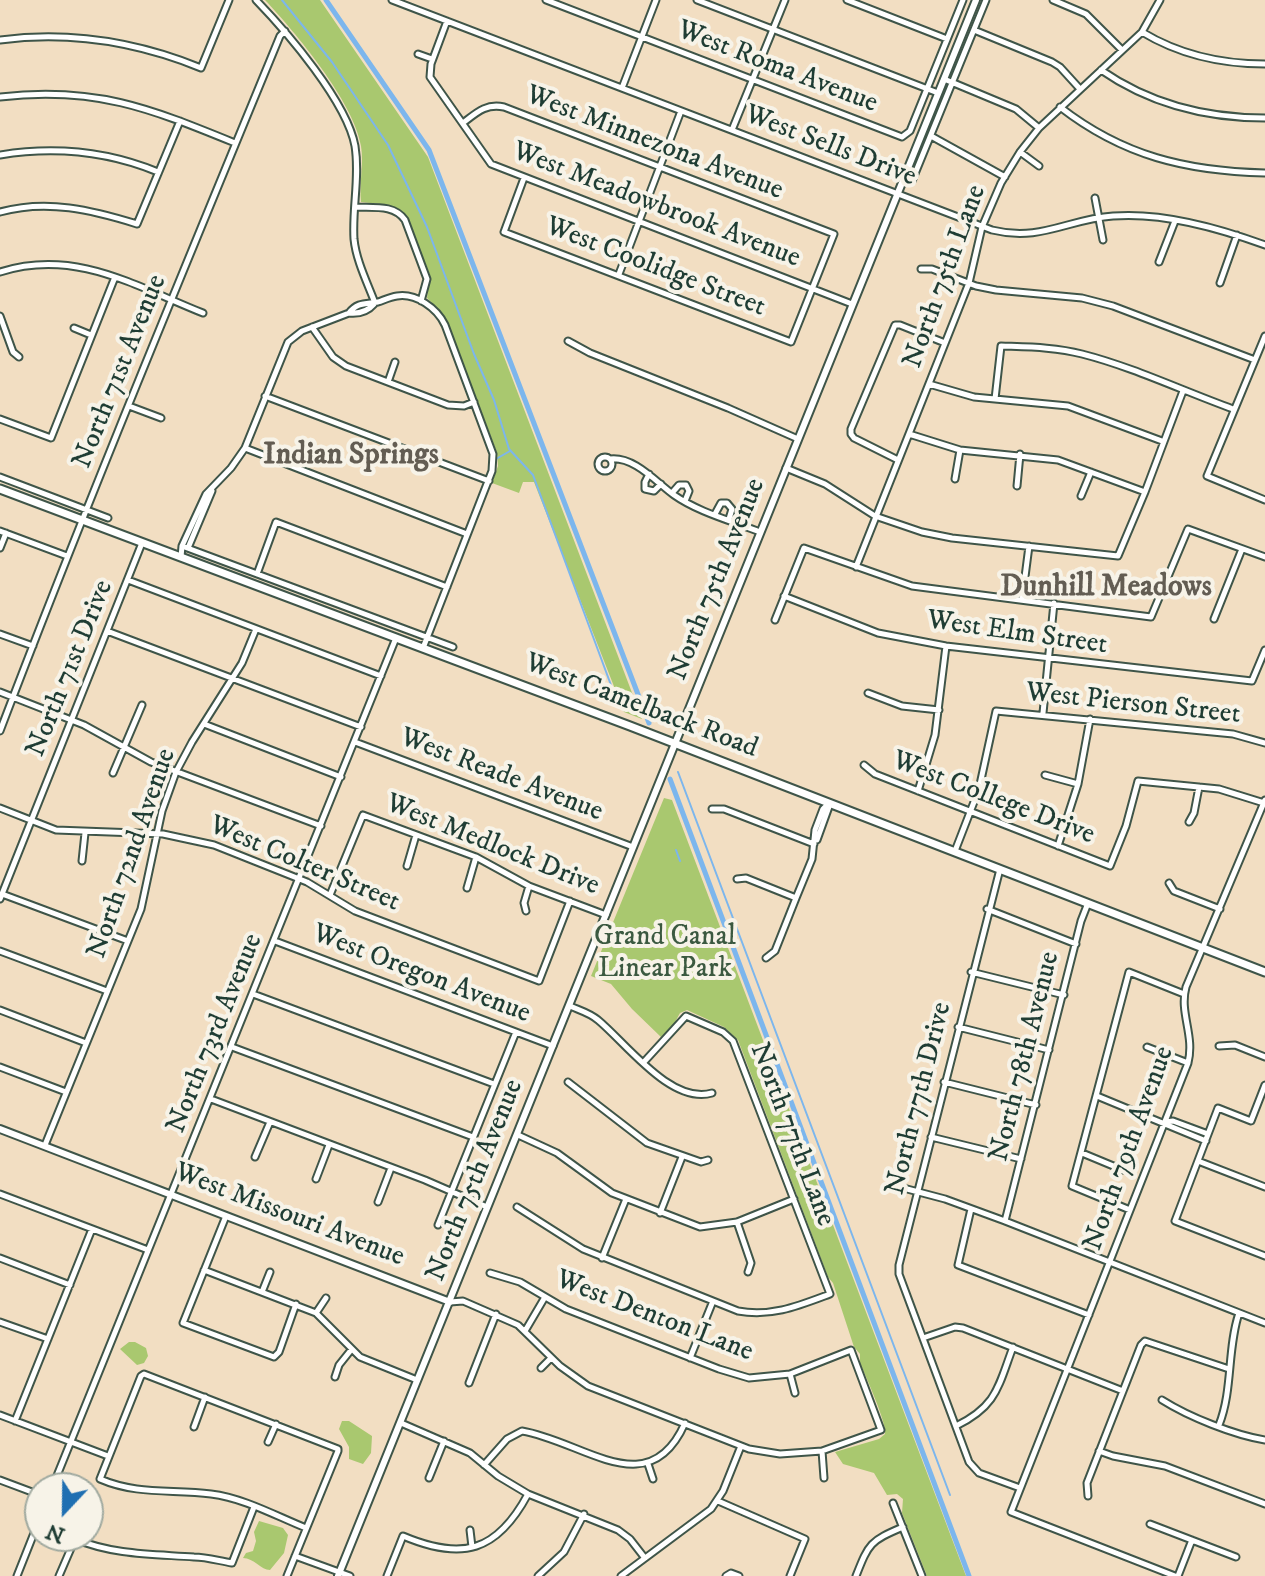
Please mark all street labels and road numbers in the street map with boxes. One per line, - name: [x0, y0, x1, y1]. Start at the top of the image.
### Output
- street label: West Roma Avenue: [672, 14, 882, 122]
- street label: West Minnezona Avenue: [521, 79, 787, 209]
- street label: West Sells Drive: [739, 99, 921, 195]
- street label: West Meadowbrook Avenue: [507, 136, 805, 276]
- street label: North 75th Lane: [897, 181, 995, 373]
- street label: West Coolidge Street: [540, 211, 770, 325]
- street label: North 71st Avenue: [67, 270, 175, 474]
- street label: North 75th Avenue: [662, 474, 774, 686]
- street label: North 71st Drive: [20, 576, 122, 762]
- street label: West Elm Street: [925, 605, 1109, 663]
- street label: West Camelback Road: [520, 647, 762, 767]
- street label: West Pierson Street: [1024, 677, 1242, 733]
- street label: West Reade Avenue: [395, 722, 607, 830]
- street label: North 72nd Avenue: [81, 745, 185, 963]
- street label: West College Drive: [887, 745, 1099, 853]
- street label: West Medlock Drive: [380, 788, 604, 904]
- street label: West Colter Street: [204, 810, 404, 920]
- street label: West Oregon Avenue: [307, 918, 535, 1032]
- street label: North 73rd Avenue: [161, 929, 271, 1139]
- street label: North 78th Avenue: [984, 949, 1068, 1165]
- street label: North 77th Drive: [880, 999, 960, 1199]
- street label: North 77th Lane: [741, 1039, 841, 1231]
- street label: North 79th Avenue: [1077, 1042, 1183, 1256]
- street label: North 75th Avenue: [420, 1075, 532, 1287]
- street label: West Missouri Avenue: [169, 1157, 409, 1275]
- street label: West Denton Lane: [551, 1264, 757, 1370]

